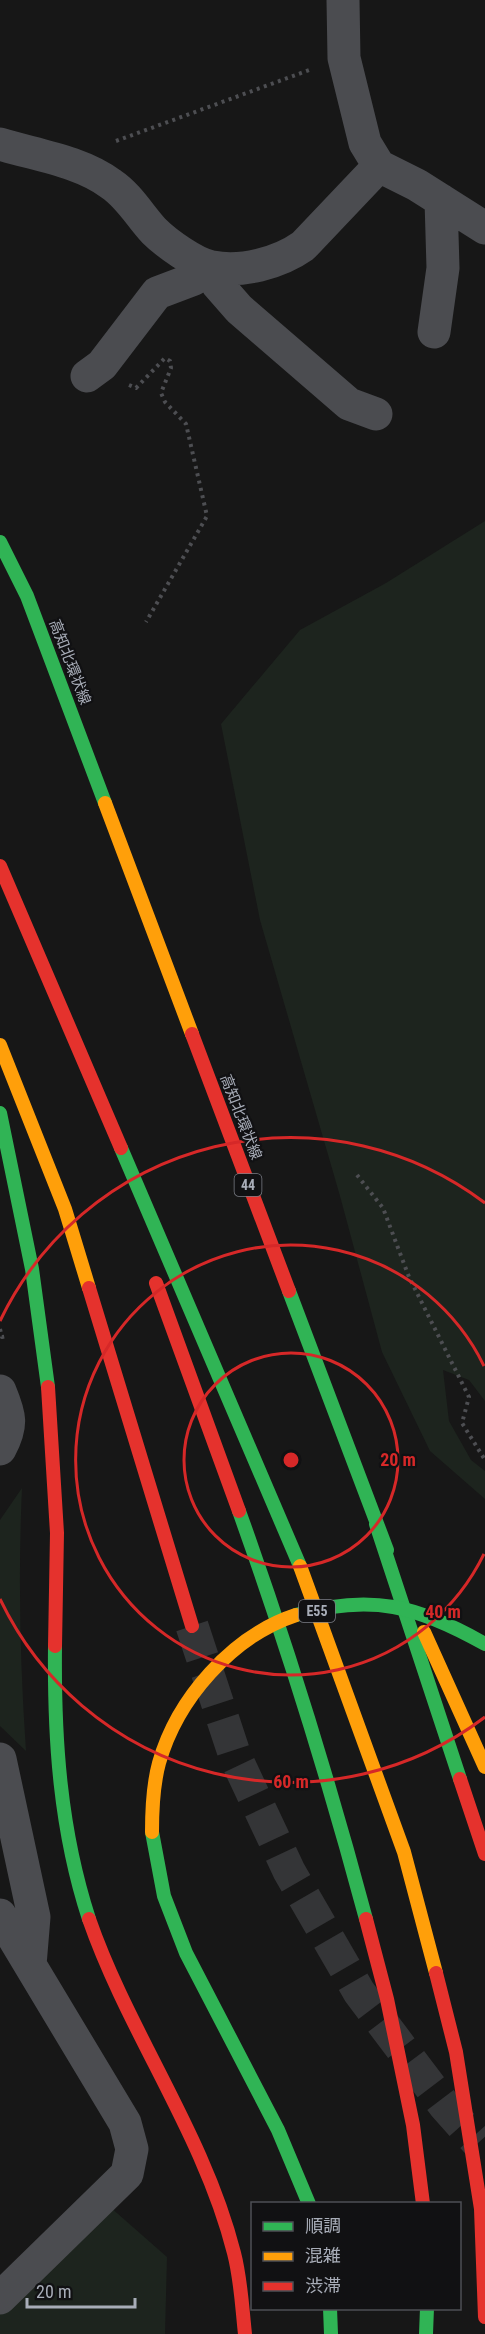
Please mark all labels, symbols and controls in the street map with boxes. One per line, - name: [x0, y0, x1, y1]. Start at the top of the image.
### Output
- street label: 高知北環状線: [45, 617, 95, 707]
- street label: 高知北環状線: [216, 1072, 266, 1162]
- road number: 44: [234, 1174, 262, 1196]
- text: 20 m: [380, 1449, 416, 1470]
- centre of rings: [281, 1450, 301, 1470]
- road number: E55: [299, 1600, 335, 1622]
- text: 40 m: [425, 1601, 461, 1622]
- text: 60 m: [273, 1771, 309, 1792]
- legend: [251, 2202, 461, 2310]
- text: 順調: [305, 2215, 341, 2236]
- text: 混雑: [305, 2245, 341, 2266]
- scale bar: [27, 2271, 135, 2309]
- text: 渋滞: [305, 2275, 341, 2296]
- text: 20 m: [36, 2281, 71, 2302]

